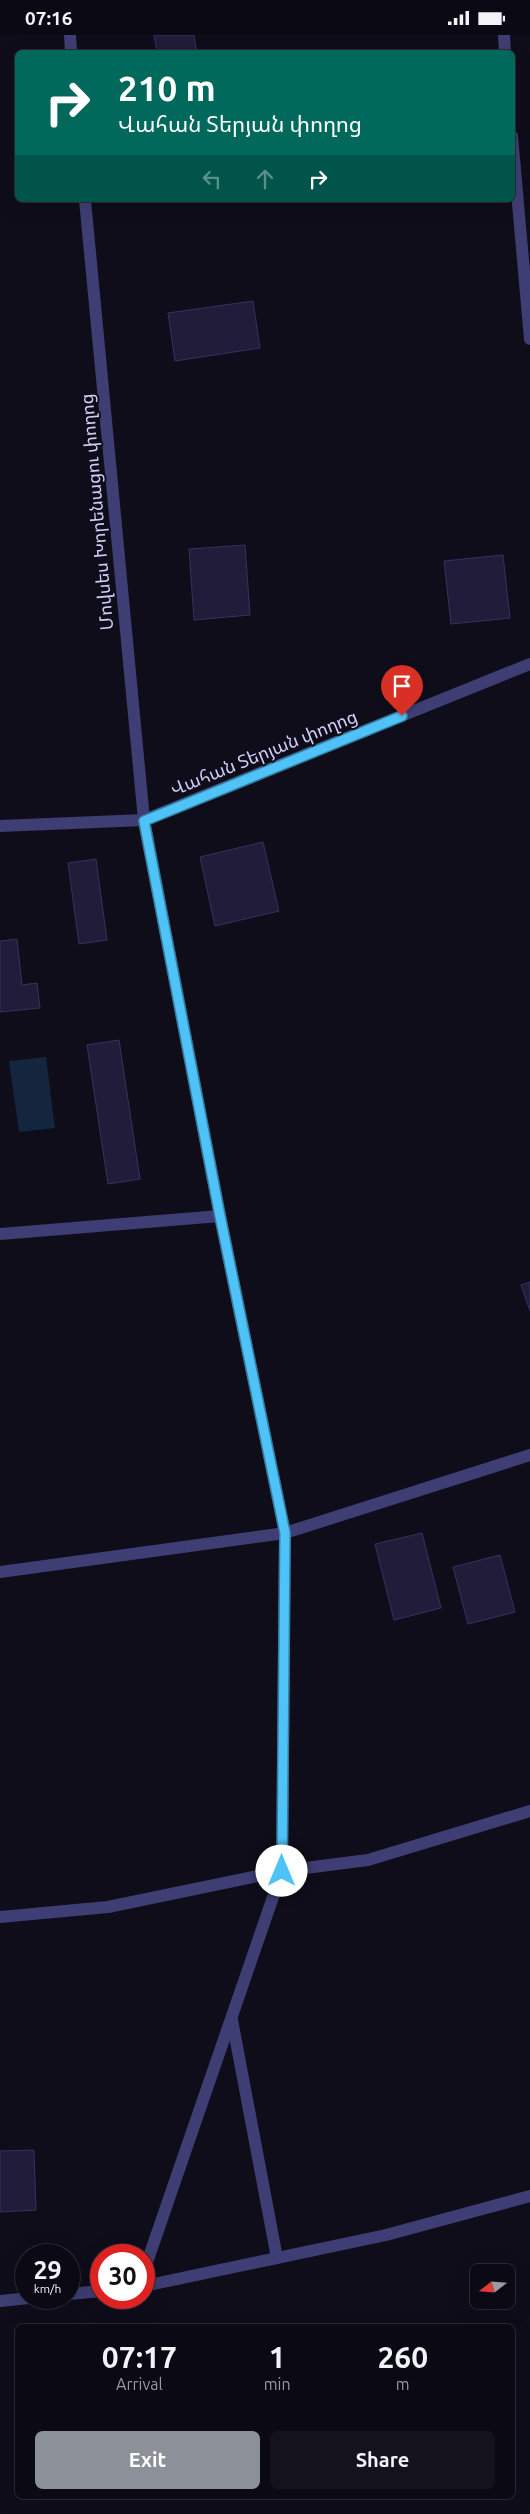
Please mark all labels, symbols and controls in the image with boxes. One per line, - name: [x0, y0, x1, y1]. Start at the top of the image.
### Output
- text: 07:16: [25, 7, 73, 29]
- text: 210 m: [118, 68, 216, 108]
- icon: right: [35, 70, 100, 135]
- text: Վահան Տերյան փողոց: [118, 111, 362, 136]
- icon: left: [198, 165, 226, 193]
- icon: ahead: [251, 165, 279, 193]
- icon: right: [304, 165, 332, 193]
- street label: Մովսես Խորենացու փողոց: [76, 393, 117, 631]
- pin: [381, 665, 423, 716]
- icon: arrive: [388, 672, 416, 700]
- street label: Վահան Տերյան փողոց: [167, 705, 360, 800]
- position arrow: [255, 1844, 307, 1896]
- speed limit sign: 30: [90, 2244, 155, 2309]
- text: 29: [33, 2256, 62, 2284]
- north arrow: [470, 2264, 515, 2309]
- map controls: [470, 2264, 515, 2309]
- text: km/h: [34, 2282, 61, 2295]
- text: 07:17: [102, 2340, 177, 2374]
- text: 1: [269, 2340, 286, 2374]
- text: 260: [377, 2340, 428, 2374]
- text: Arrival: [116, 2375, 163, 2393]
- text: min: [264, 2375, 291, 2393]
- text: m: [396, 2375, 410, 2393]
- button: Exit: [35, 2431, 260, 2489]
- button: Share: [270, 2431, 495, 2489]

